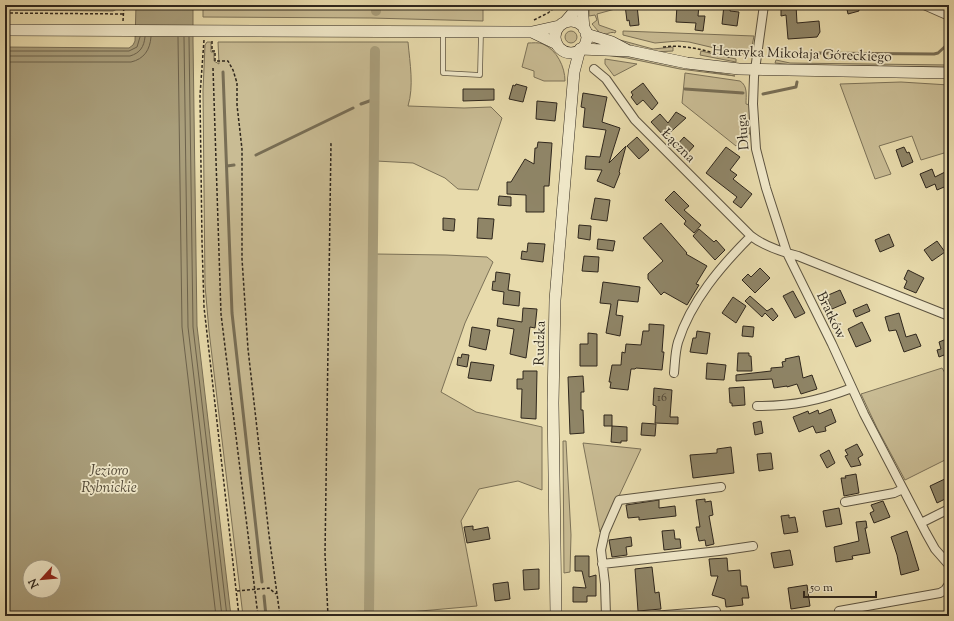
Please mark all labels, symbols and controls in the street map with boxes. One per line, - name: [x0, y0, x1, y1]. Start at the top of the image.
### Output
- street label: Henryka Mikołaja Góreckiego: [712, 42, 893, 68]
- street label: Długa: [732, 112, 756, 151]
- street label: Łączna: [656, 125, 700, 168]
- street label: Bratków: [810, 289, 850, 343]
- street label: Rudzka: [530, 320, 552, 366]
- house number: 16: [657, 389, 667, 407]
- water label: Jezioro Rybnickie: [81, 461, 137, 499]
- north arrow: [22, 559, 62, 599]
- scale bar: [804, 573, 876, 599]
- text: N: [25, 575, 44, 592]
- text: 50 m: [809, 579, 833, 597]

